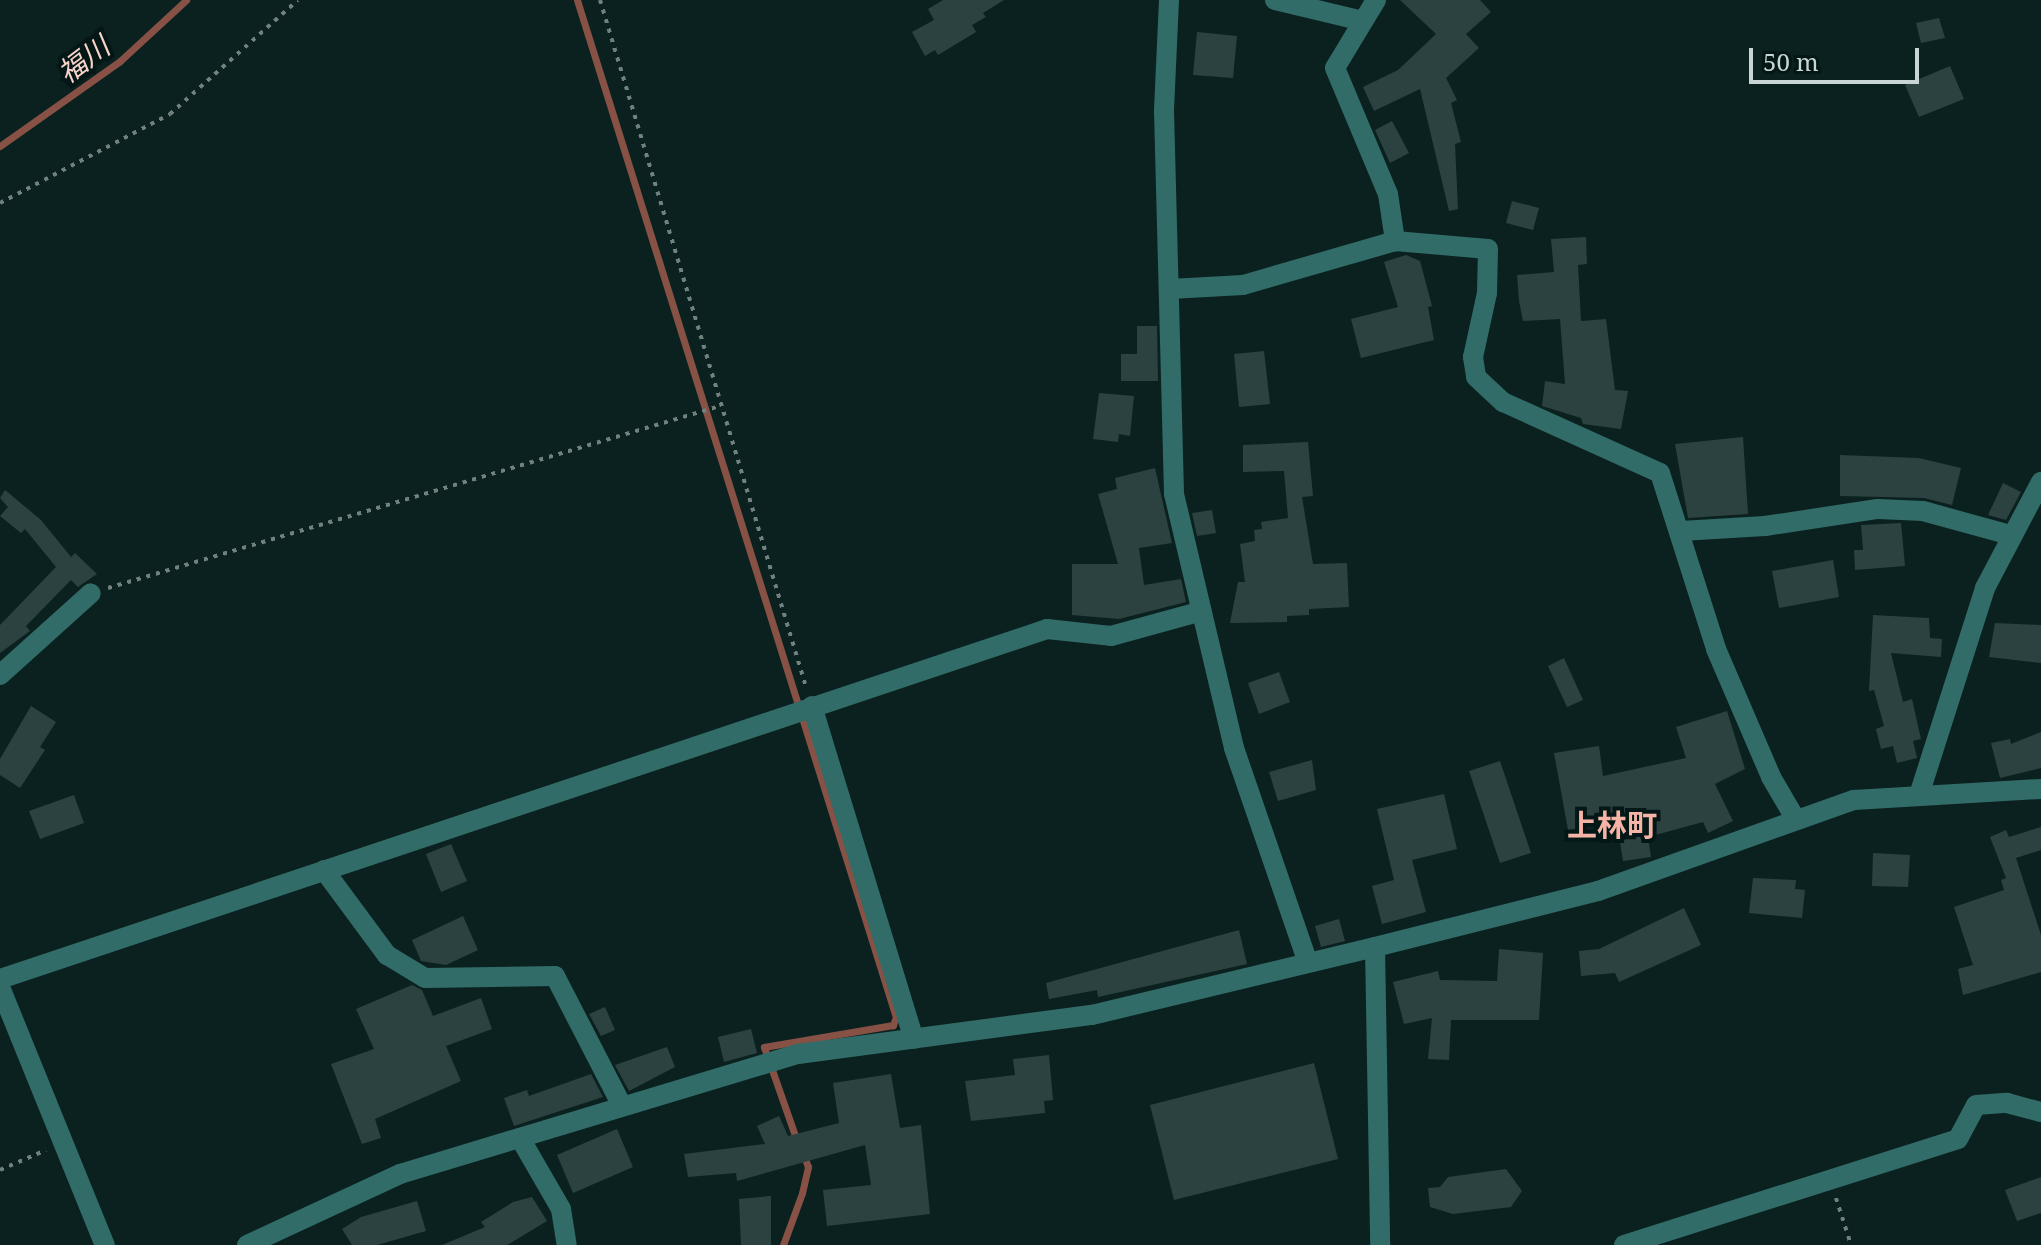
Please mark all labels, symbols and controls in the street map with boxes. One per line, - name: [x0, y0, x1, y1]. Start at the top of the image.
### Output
- water label: 福川: [51, 29, 115, 89]
- scale bar: [1753, 32, 1923, 82]
- text: 50 m: [1763, 45, 1819, 78]
- district label: 上林町: [1567, 807, 1657, 843]

